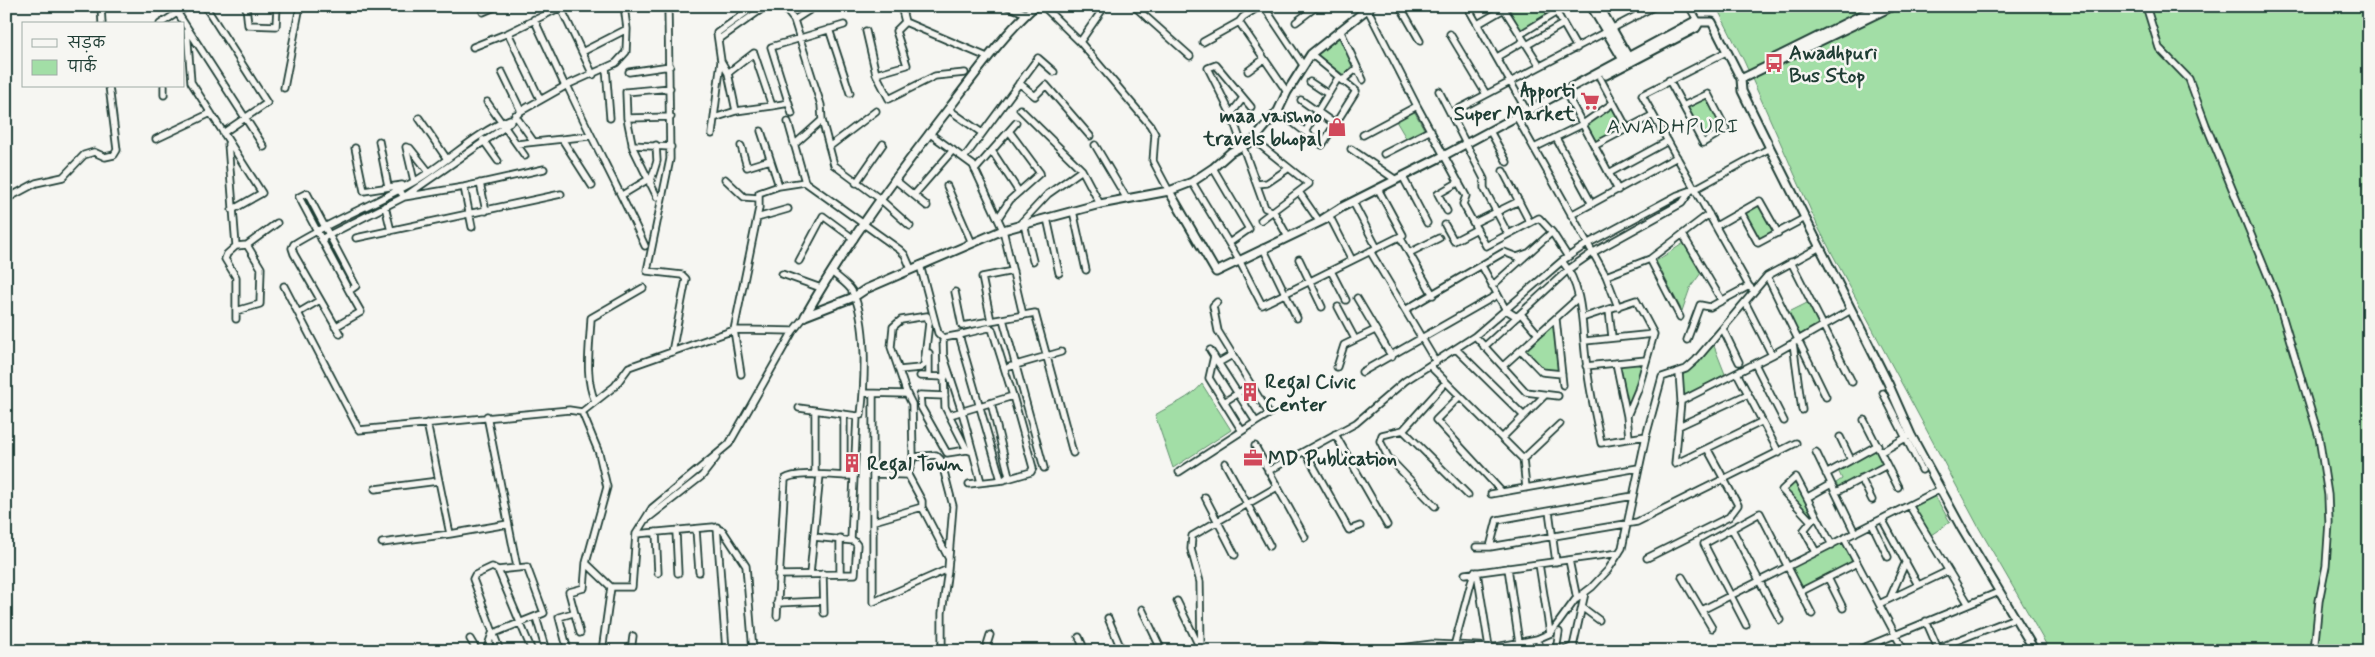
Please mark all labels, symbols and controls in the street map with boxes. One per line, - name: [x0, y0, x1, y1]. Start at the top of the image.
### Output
- legend: [22, 22, 185, 88]
- text: सड़क: [67, 34, 106, 54]
- place label: Awadhpuri Bus Stop: [1789, 40, 1878, 90]
- bus stop icon: Awadhpuri Bus Stop: [1763, 52, 1785, 74]
- text: पार्क: [67, 55, 98, 78]
- place label: Apporti Super Market: [1454, 78, 1576, 128]
- supermarket icon: Apporti Super Market: [1579, 90, 1601, 112]
- place label: maa vaishno travels bhopal: [1202, 103, 1322, 153]
- district label: AWADHPURI: [1607, 113, 1739, 141]
- shop icon: maa vaishno travels bhopal: [1326, 116, 1348, 138]
- place label: Regal Civic Center: [1265, 369, 1356, 419]
- building icon: Regal Civic Center: [1239, 381, 1261, 403]
- place label: MD Publication: [1268, 446, 1397, 473]
- office icon: MD Publication: [1242, 447, 1264, 469]
- place label: Regal Town: [867, 451, 963, 480]
- building icon: Regal Town: [841, 452, 863, 474]

